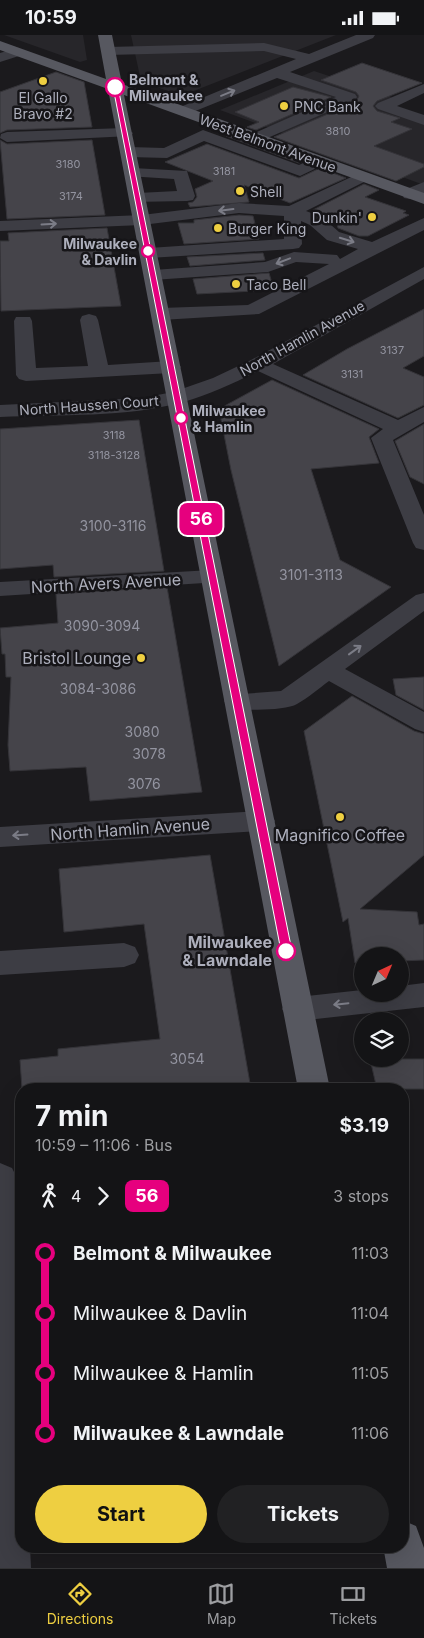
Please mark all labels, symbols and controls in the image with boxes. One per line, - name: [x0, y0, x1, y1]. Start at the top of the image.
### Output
- text: 10:59: [25, 6, 77, 29]
- place label: Belmont & Milwaukee: [129, 71, 203, 104]
- marker: El Gallo Bravo #2: [37, 75, 49, 87]
- marker: Belmont & Milwaukee: [105, 77, 125, 97]
- one-way arrow: [220, 87, 235, 97]
- place label: El Gallo Bravo #2: [13, 89, 73, 122]
- place label: PNC Bank: [294, 98, 361, 115]
- marker: PNC Bank: [278, 100, 290, 112]
- street label: West Belmont Avenue: [197, 110, 339, 176]
- house number: 3810: [325, 124, 351, 138]
- house number: 3180: [55, 157, 81, 171]
- house number: 3181: [213, 164, 235, 178]
- place label: Shell: [250, 183, 282, 200]
- marker: Shell: [234, 185, 246, 197]
- house number: 3174: [59, 189, 83, 203]
- one-way arrow: [218, 205, 234, 215]
- place label: Dunkin': [312, 209, 362, 226]
- marker: Dunkin': [366, 211, 378, 223]
- one-way arrow: [40, 220, 56, 229]
- place label: Burger King: [228, 220, 306, 237]
- marker: Burger King: [212, 222, 224, 234]
- place label: Milwaukee & Davlin: [63, 235, 137, 268]
- one-way arrow: [338, 235, 354, 245]
- marker: Milwaukee & Davlin: [141, 244, 155, 258]
- one-way arrow: [276, 257, 291, 266]
- place label: Taco Bell: [246, 276, 306, 293]
- marker: Taco Bell: [230, 278, 242, 290]
- street label: North Hamlin Avenue: [237, 297, 367, 379]
- house number: 3137: [380, 343, 404, 357]
- house number: 3131: [341, 367, 363, 381]
- street label: North Haussen Court: [19, 392, 160, 418]
- place label: Milwaukee & Hamlin: [192, 402, 266, 435]
- marker: Milwaukee & Hamlin: [174, 411, 188, 425]
- house number: 3118: [103, 428, 125, 442]
- house number: 3118-3128: [88, 448, 140, 462]
- line badge: 56: [178, 503, 224, 535]
- text: 56: [189, 508, 213, 529]
- house number: 3100-3116: [79, 517, 147, 534]
- house number: 3101-3113: [279, 566, 343, 583]
- street label: North Avers Avenue: [30, 569, 182, 597]
- house number: 3090-3094: [64, 617, 140, 634]
- one-way arrow: [348, 645, 362, 655]
- place label: Bristol Lounge: [22, 648, 131, 668]
- marker: Bristol Lounge: [135, 652, 147, 664]
- house number: 3084-3086: [60, 680, 136, 697]
- house number: 3080: [125, 723, 159, 740]
- house number: 3078: [132, 745, 166, 762]
- house number: 3076: [127, 775, 161, 792]
- marker: Magnifico Coffee: [334, 811, 346, 823]
- street label: North Hamlin Avenue: [50, 813, 210, 845]
- place label: Magnifico Coffee: [275, 825, 405, 845]
- one-way arrow: [12, 831, 28, 840]
- place label: Milwaukee & Lawndale: [182, 932, 272, 970]
- marker: Milwaukee & Lawndale: [276, 941, 296, 961]
- north arrow: [354, 947, 409, 1003]
- map controls: [354, 947, 409, 1067]
- one-way arrow: [333, 999, 349, 1009]
- button: layers: [354, 1012, 409, 1067]
- house number: 3054: [169, 1050, 205, 1067]
- text: 7 min: [35, 1099, 109, 1133]
- text: $3.19: [340, 1114, 389, 1137]
- text: 10:59 – 11:06 · Bus: [35, 1135, 172, 1155]
- icon: walk: [35, 1182, 63, 1210]
- icon: forward: [89, 1182, 117, 1210]
- text: 56: [135, 1185, 159, 1206]
- text: 4: [71, 1186, 81, 1206]
- text: 3 stops: [333, 1186, 389, 1206]
- text: Belmont & Milwaukee: [73, 1242, 272, 1265]
- text: 11:03: [351, 1243, 389, 1263]
- text: Milwaukee & Davlin: [73, 1302, 247, 1325]
- text: 11:04: [351, 1303, 389, 1323]
- text: Milwaukee & Hamlin: [73, 1362, 254, 1385]
- text: 11:05: [352, 1363, 389, 1383]
- text: Milwaukee & Lawndale: [73, 1422, 284, 1445]
- text: 11:06: [351, 1423, 389, 1443]
- button: Start: [35, 1485, 207, 1543]
- button: Tickets: [217, 1485, 389, 1543]
- tab: Directions: [47, 1580, 113, 1627]
- tab: Map: [207, 1580, 236, 1627]
- tab: Tickets: [329, 1580, 377, 1627]

